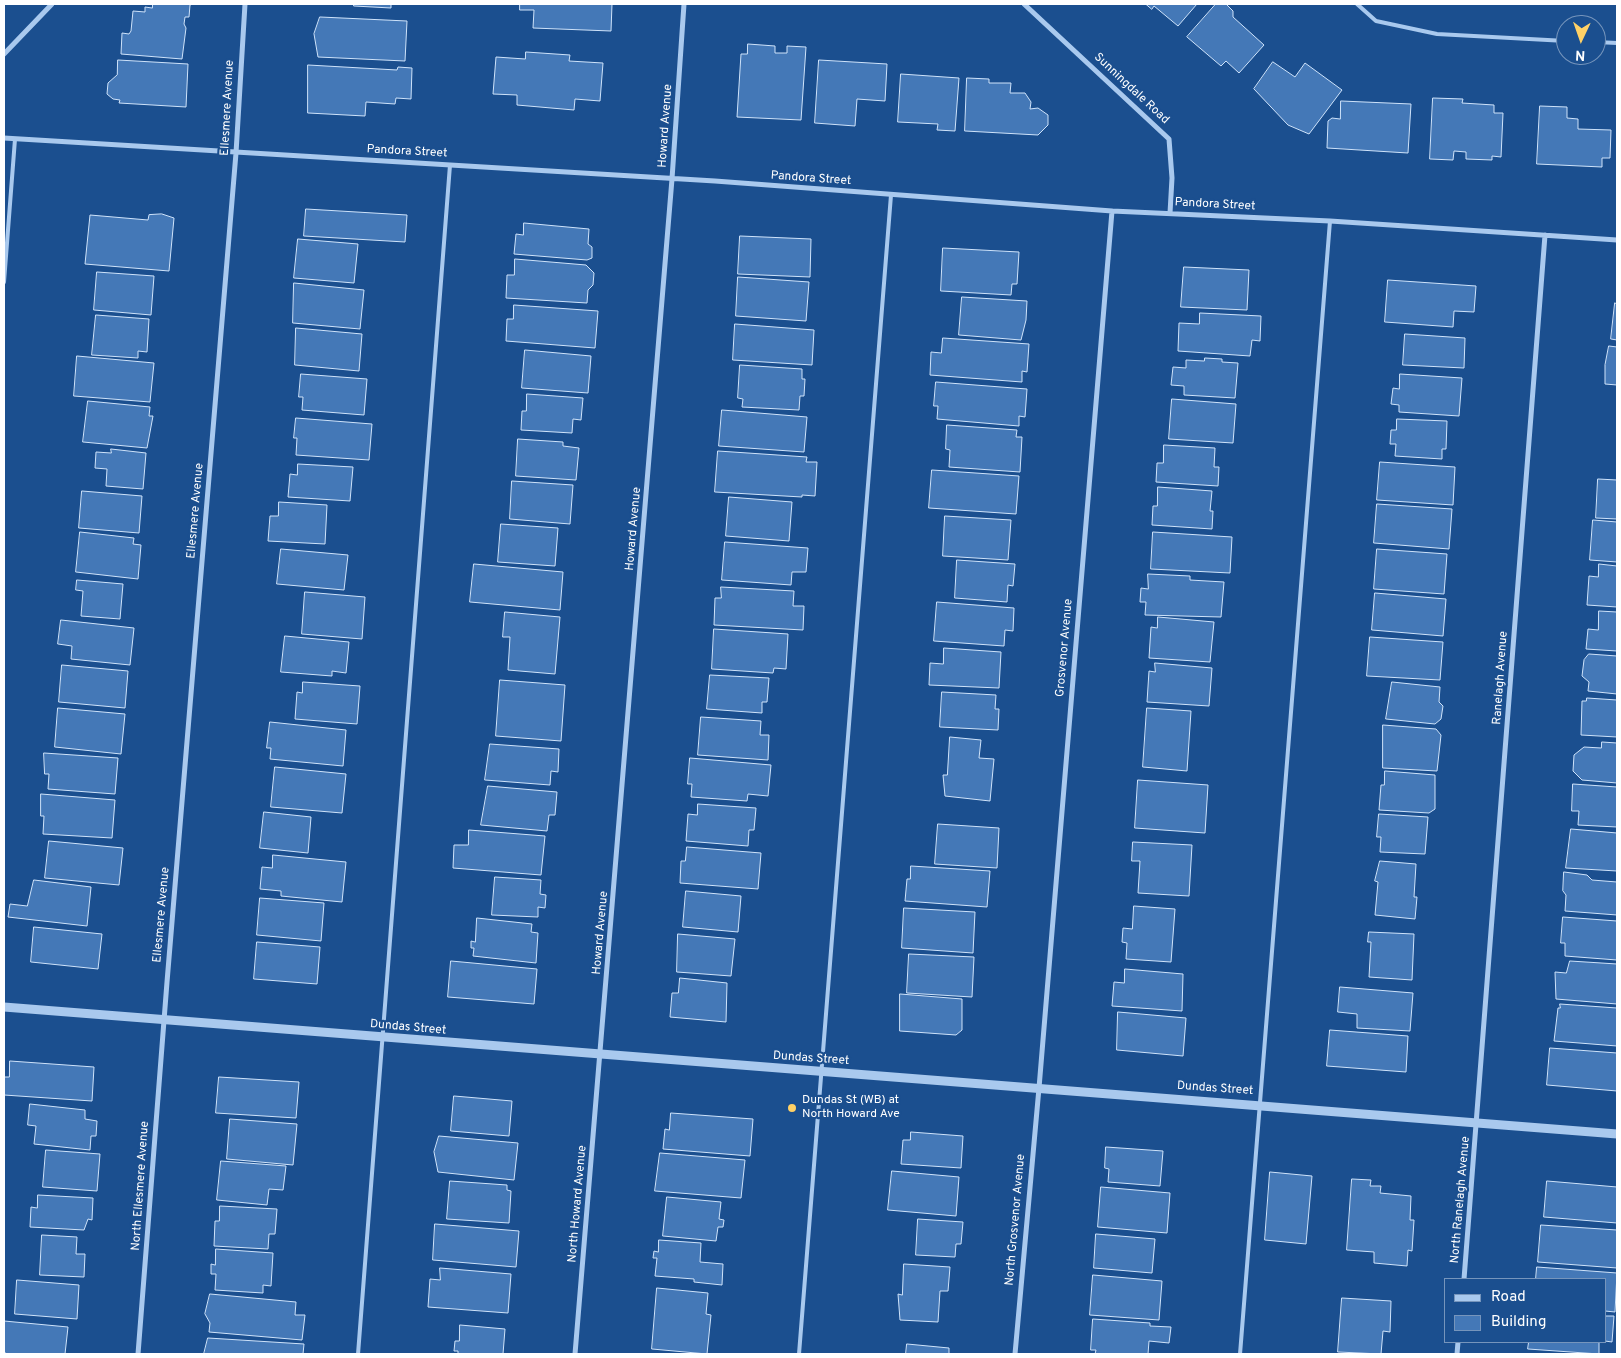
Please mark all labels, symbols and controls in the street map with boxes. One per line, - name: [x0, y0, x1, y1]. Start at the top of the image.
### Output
- north arrow: [1556, 15, 1606, 65]
- text: N: [1575, 46, 1586, 63]
- street label: Sunningdale Road: [1090, 50, 1172, 128]
- street label: Ellesmere Avenue: [218, 60, 238, 156]
- street label: Howard Avenue: [656, 84, 676, 168]
- street label: Pandora Street: [366, 143, 448, 161]
- street label: Pandora Street: [770, 169, 852, 189]
- street label: Pandora Street: [1174, 196, 1256, 214]
- street label: Ellesmere Avenue: [185, 462, 207, 560]
- street label: Howard Avenue: [623, 487, 645, 571]
- street label: Grosvenor Avenue: [1054, 598, 1076, 698]
- street label: Ranelagh Avenue: [1491, 631, 1511, 725]
- street label: Ellesmere Avenue: [151, 866, 173, 964]
- street label: Howard Avenue: [590, 891, 612, 975]
- street label: Dundas Street: [369, 1017, 447, 1039]
- street label: Dundas Street: [772, 1049, 850, 1069]
- street label: Dundas Street: [1176, 1079, 1254, 1099]
- place label: Dundas St (WB) at North Howard Ave: [802, 1094, 900, 1122]
- marker: Dundas St (WB) at North Howard Ave: [786, 1102, 798, 1114]
- street label: North Ellesmere Avenue: [129, 1121, 153, 1251]
- street label: North Ranelagh Avenue: [1448, 1136, 1474, 1264]
- street label: North Howard Avenue: [566, 1145, 590, 1263]
- street label: North Grosvenor Avenue: [1003, 1153, 1029, 1287]
- legend: [1444, 1278, 1606, 1343]
- text: Road: [1491, 1288, 1526, 1307]
- text: Building: [1491, 1313, 1546, 1332]

